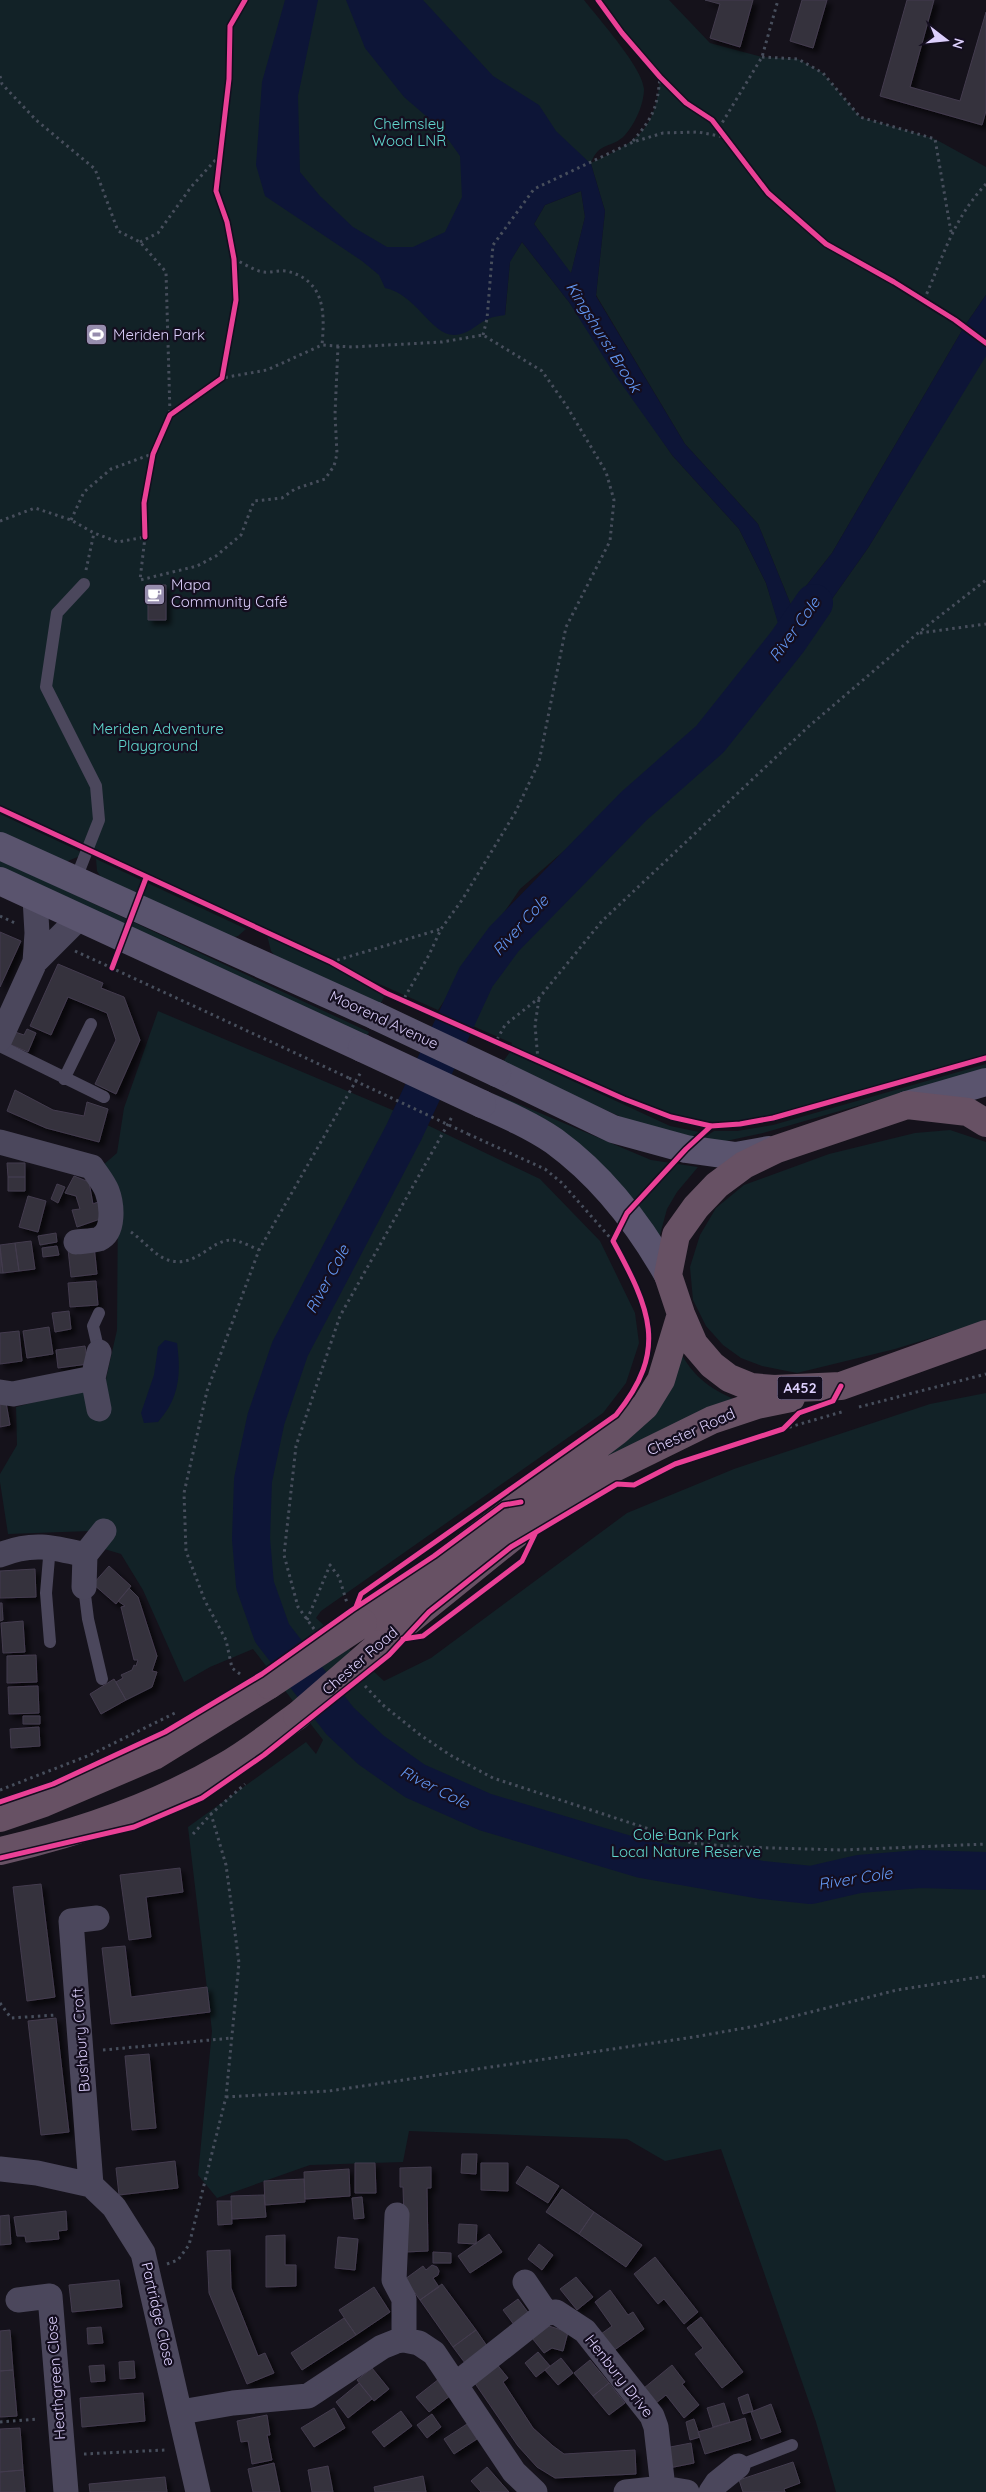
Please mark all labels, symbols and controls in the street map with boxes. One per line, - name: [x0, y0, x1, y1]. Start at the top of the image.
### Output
- north arrow: [921, 15, 971, 65]
- text: N: [948, 36, 969, 51]
- park label: Chelmsley Wood LNR: [372, 114, 446, 150]
- water label: Kingshurst Brook: [562, 278, 647, 397]
- sports icon: Meriden Park: [85, 323, 109, 347]
- place label: Meriden Park: [113, 325, 205, 344]
- place label: Mapa Community Café: [171, 575, 288, 611]
- cafe icon: Mapa Community Café: [143, 582, 167, 606]
- water label: River Cole: [764, 592, 825, 665]
- park label: Meriden Adventure Playground: [92, 719, 224, 755]
- water label: River Cole: [488, 890, 553, 959]
- street label: Moorend Avenue: [327, 986, 442, 1053]
- water label: River Cole: [301, 1240, 354, 1317]
- road number: A452: [778, 1376, 822, 1400]
- street label: Chester Road: [644, 1404, 738, 1459]
- street label: Chester Road: [318, 1622, 402, 1699]
- water label: River Cole: [397, 1761, 474, 1813]
- park label: Cole Bank Park Local Nature Reserve: [611, 1825, 761, 1861]
- water label: River Cole: [817, 1862, 894, 1894]
- street label: Bushbury Croft: [67, 1987, 94, 2093]
- street label: Partridge Close: [137, 2260, 180, 2368]
- street label: Heathgreen Close: [42, 2315, 69, 2441]
- street label: Henbury Drive: [581, 2330, 658, 2421]

